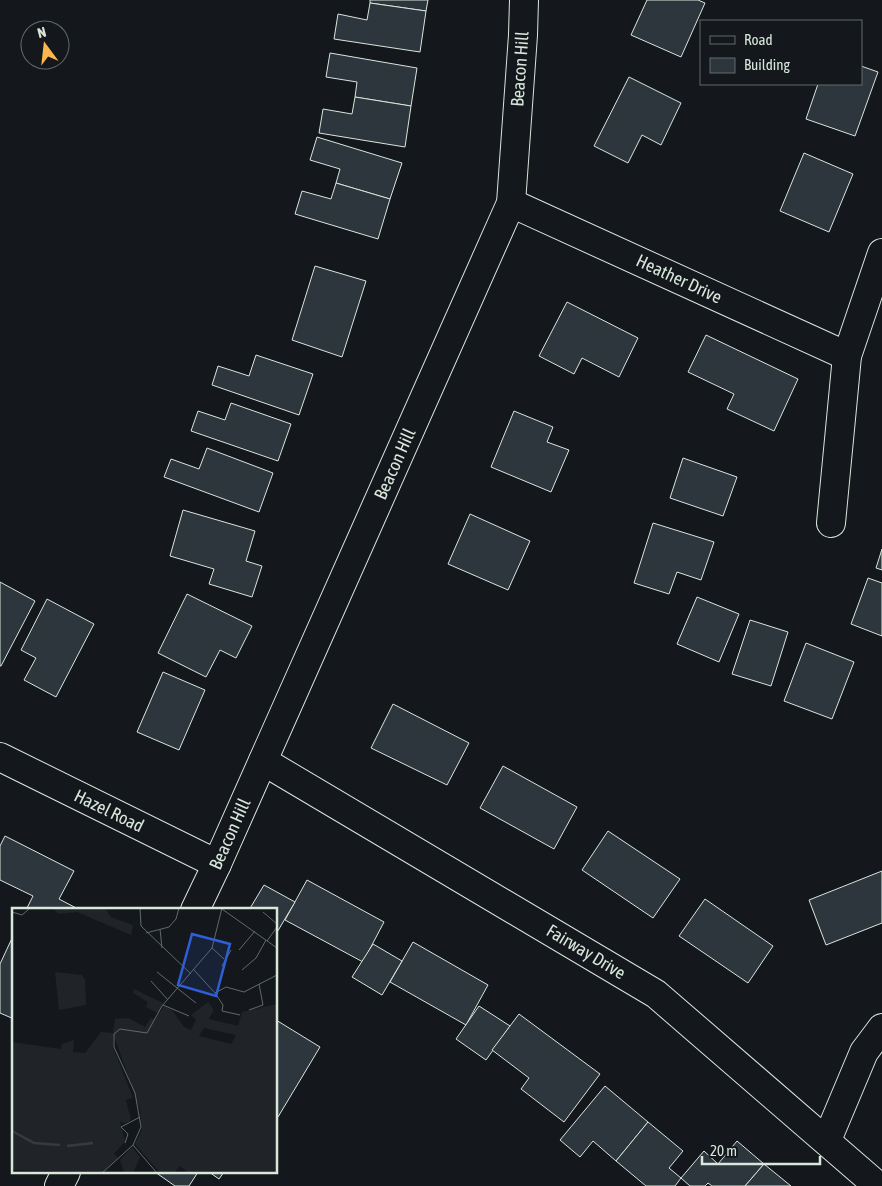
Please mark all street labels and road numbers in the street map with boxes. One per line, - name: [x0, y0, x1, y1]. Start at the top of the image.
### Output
- street label: Beacon Hill: [506, 30, 533, 107]
- street label: Heather Drive: [633, 250, 725, 307]
- street label: Beacon Hill: [370, 425, 420, 503]
- street label: Hazel Road: [71, 785, 147, 836]
- street label: Beacon Hill: [205, 795, 255, 873]
- street label: Fairway Drive: [543, 920, 630, 983]

